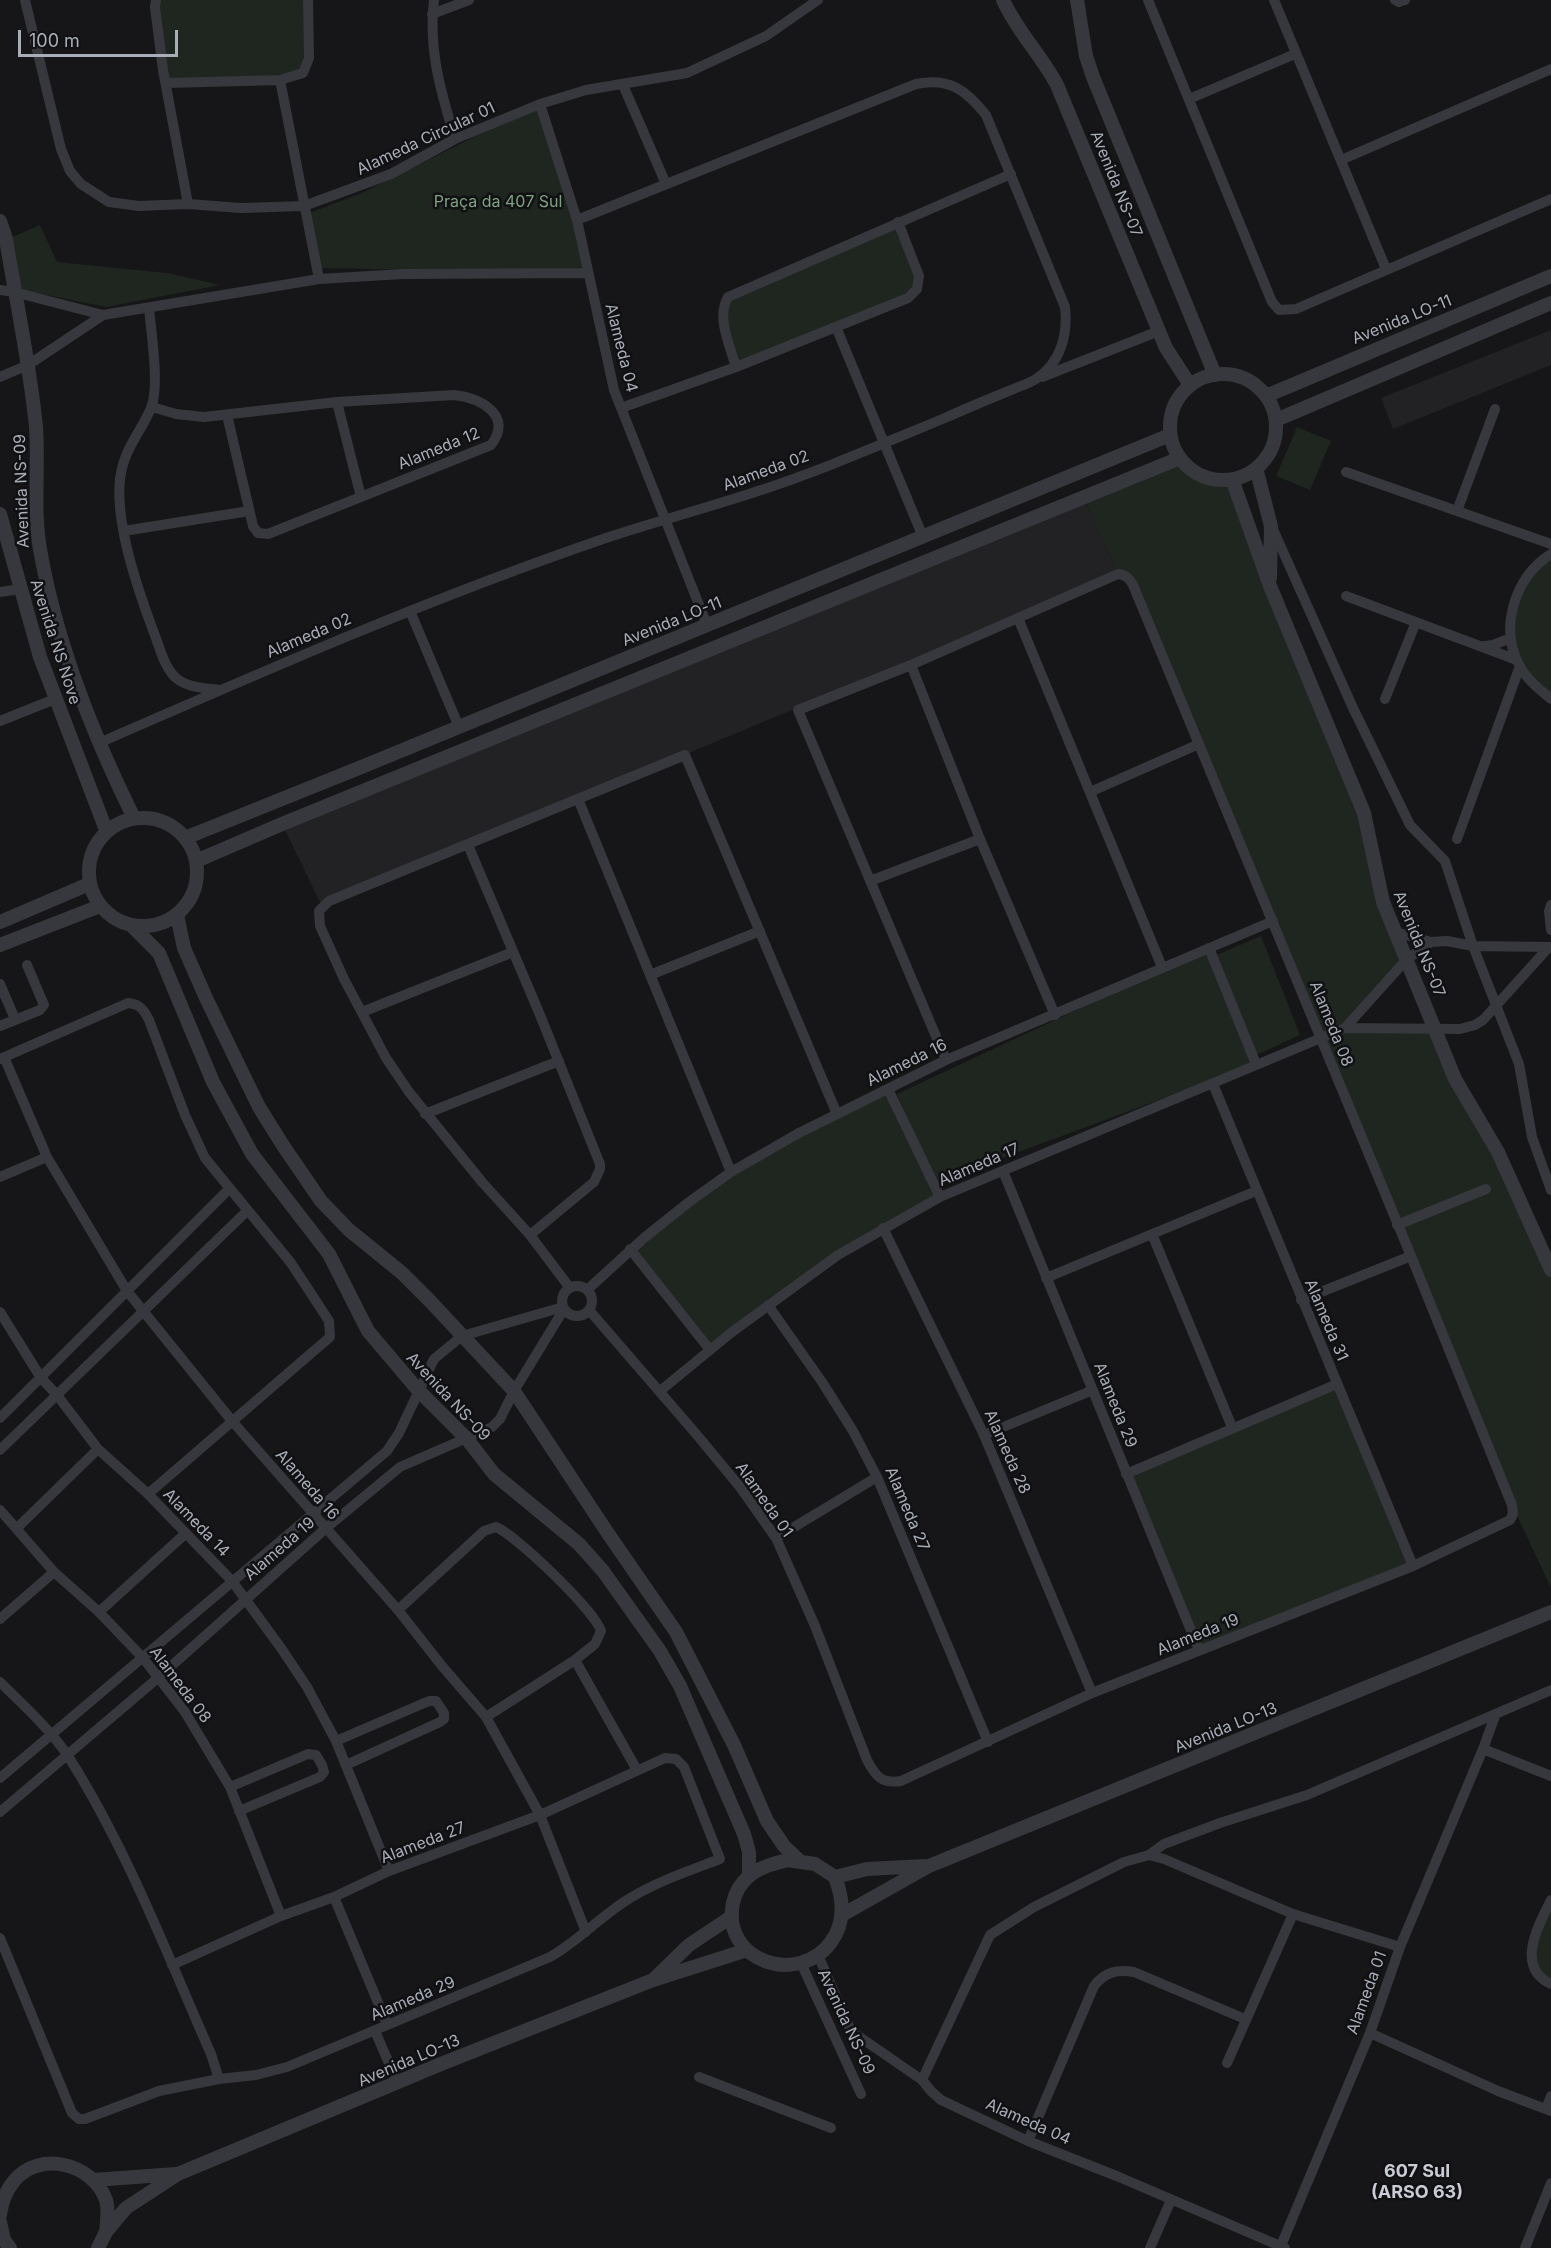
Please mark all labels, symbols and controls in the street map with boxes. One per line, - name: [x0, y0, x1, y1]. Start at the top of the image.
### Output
- scale bar: [21, 18, 182, 56]
- text: 100 m: [29, 30, 80, 51]
- street label: Alameda Circular 01: [354, 99, 498, 179]
- street label: Avenida NS-07: [1086, 128, 1146, 240]
- park label: Praça da 407 Sul: [434, 192, 562, 212]
- street label: Avenida LO-11: [1349, 291, 1455, 349]
- street label: Alameda 04: [601, 302, 641, 394]
- street label: Alameda 12: [395, 424, 483, 474]
- street label: Avenida NS-09: [10, 434, 34, 548]
- street label: Alameda 02: [720, 447, 812, 495]
- street label: Avenida NS Nove: [26, 577, 84, 707]
- street label: Avenida LO-11: [619, 593, 725, 651]
- street label: Alameda 02: [264, 610, 354, 662]
- street label: Avenida NS-07: [1389, 888, 1449, 1000]
- street label: Alameda 08: [1305, 978, 1357, 1070]
- street label: Alameda 16: [864, 1035, 950, 1091]
- street label: Alameda 17: [936, 1139, 1022, 1191]
- street label: Alameda 31: [1300, 1276, 1352, 1364]
- street label: Avenida NS-09: [402, 1349, 494, 1445]
- street label: Alameda 29: [1089, 1360, 1141, 1450]
- street label: Alameda 28: [980, 1407, 1034, 1497]
- street label: Alameda 16: [271, 1446, 343, 1524]
- street label: Alameda 01: [731, 1459, 797, 1541]
- street label: Alameda 27: [881, 1464, 933, 1554]
- street label: Alameda 14: [159, 1485, 233, 1561]
- street label: Alameda 19: [241, 1513, 319, 1585]
- street label: Alameda 19: [1154, 1610, 1242, 1660]
- street label: Alameda 08: [145, 1643, 215, 1727]
- street label: Avenida LO-13: [1172, 1699, 1280, 1757]
- street label: Alameda 27: [378, 1818, 468, 1868]
- street label: Alameda 01: [1343, 1949, 1391, 2037]
- street label: Avenida NS-09: [813, 1966, 879, 2078]
- street label: Alameda 29: [368, 1973, 458, 2025]
- street label: Avenida LO-13: [355, 2031, 463, 2091]
- street label: Alameda 04: [983, 2095, 1073, 2149]
- district label: 607 Sul (ARSO 63): [1371, 2161, 1463, 2204]

